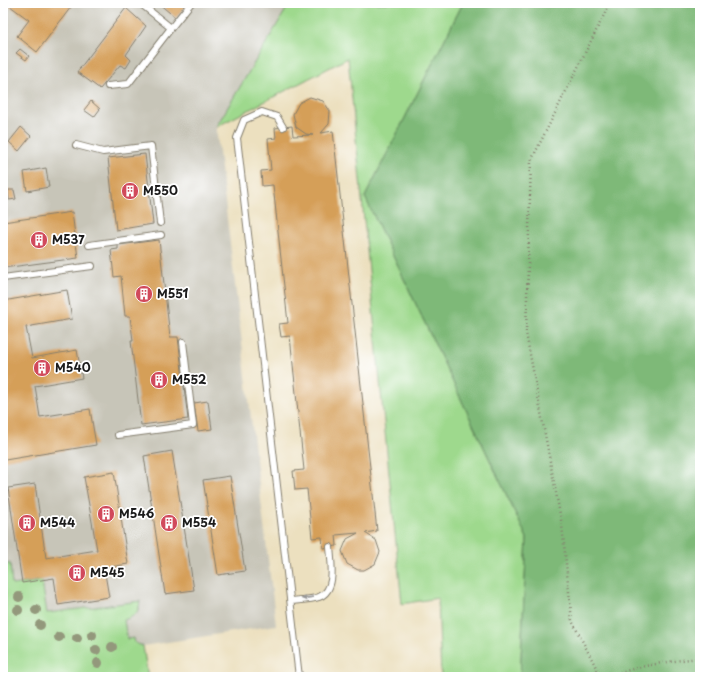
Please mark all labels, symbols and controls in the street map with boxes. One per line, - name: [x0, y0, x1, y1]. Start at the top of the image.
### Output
- building icon: M550: [120, 181, 140, 201]
- place label: M550: [143, 181, 178, 199]
- building icon: M537: [29, 230, 49, 250]
- place label: M537: [52, 230, 85, 248]
- building icon: M551: [134, 284, 154, 304]
- place label: M551: [157, 284, 189, 302]
- building icon: M540: [32, 358, 52, 378]
- place label: M540: [55, 358, 91, 376]
- building icon: M552: [149, 370, 169, 390]
- place label: M552: [172, 370, 207, 388]
- building icon: M546: [96, 504, 116, 524]
- place label: M546: [119, 504, 155, 522]
- building icon: M544: [17, 513, 37, 533]
- place label: M544: [40, 513, 75, 531]
- building icon: M554: [159, 513, 179, 533]
- place label: M554: [182, 513, 216, 531]
- building icon: M545: [67, 563, 87, 583]
- place label: M545: [90, 563, 125, 581]
- one-way arrow: [301, 595, 313, 601]

